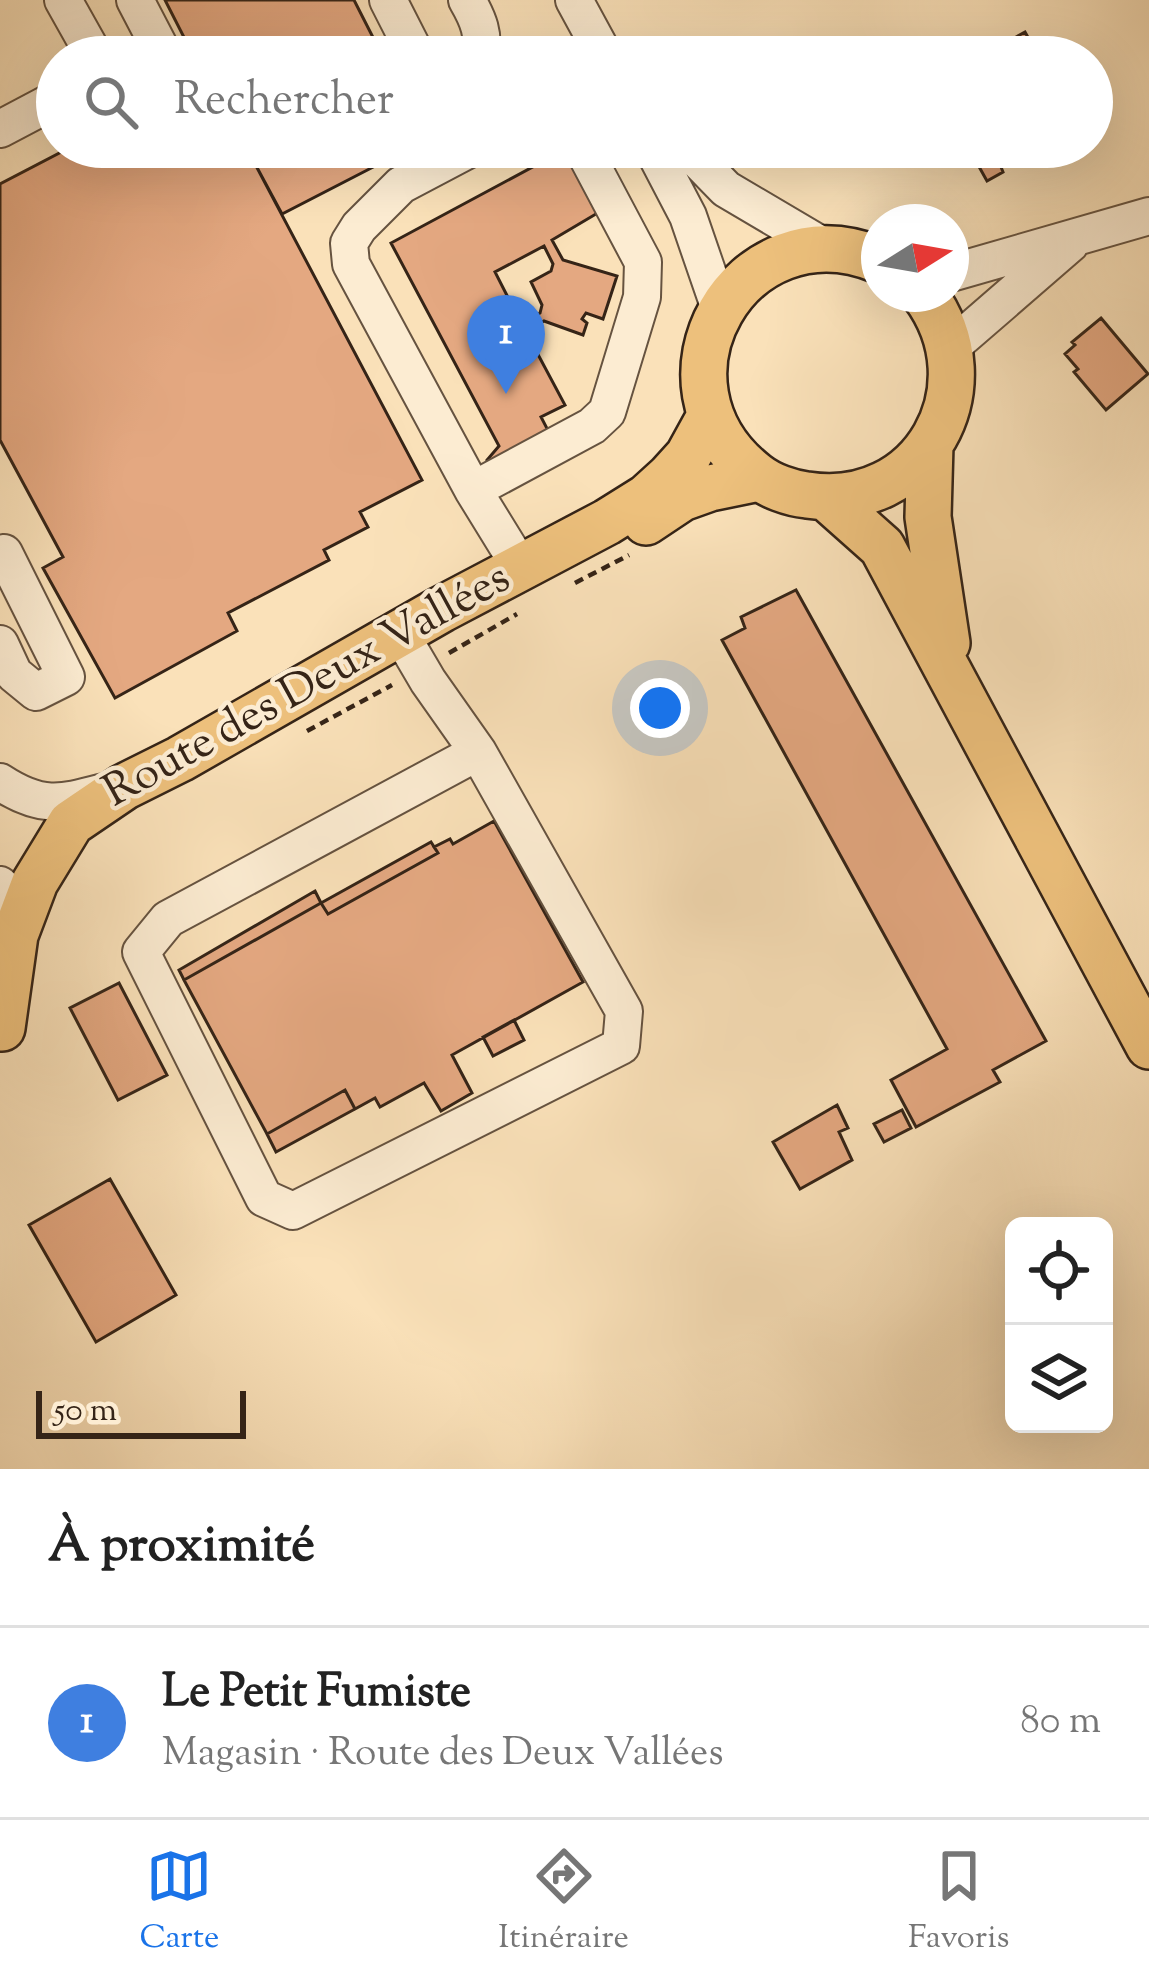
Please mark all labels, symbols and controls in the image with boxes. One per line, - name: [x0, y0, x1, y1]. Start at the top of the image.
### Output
- search box: [36, 36, 1113, 168]
- icon: search: [78, 69, 144, 135]
- text: Rechercher: [174, 70, 394, 135]
- north arrow: [861, 204, 969, 312]
- pin: 1: [467, 295, 545, 394]
- street label: Route des Deux Vallées: [93, 548, 523, 826]
- your location: [630, 678, 690, 738]
- map controls: [1005, 1217, 1113, 1433]
- button: locate: [1005, 1217, 1113, 1325]
- button: layers: [1005, 1325, 1113, 1433]
- scale bar: [36, 1385, 246, 1438]
- text: 50 m: [54, 1388, 117, 1436]
- text: À proximité: [48, 1511, 315, 1584]
- text: Le Petit Fumiste: [162, 1662, 471, 1727]
- text: 1: [80, 1695, 94, 1751]
- text: 80 m: [1020, 1695, 1101, 1751]
- text: Magasin · Route des Deux Vallées: [162, 1727, 724, 1783]
- tab: Carte: [139, 1843, 219, 1963]
- tab: Itinéraire: [498, 1843, 629, 1963]
- tab: Favoris: [908, 1843, 1010, 1963]

